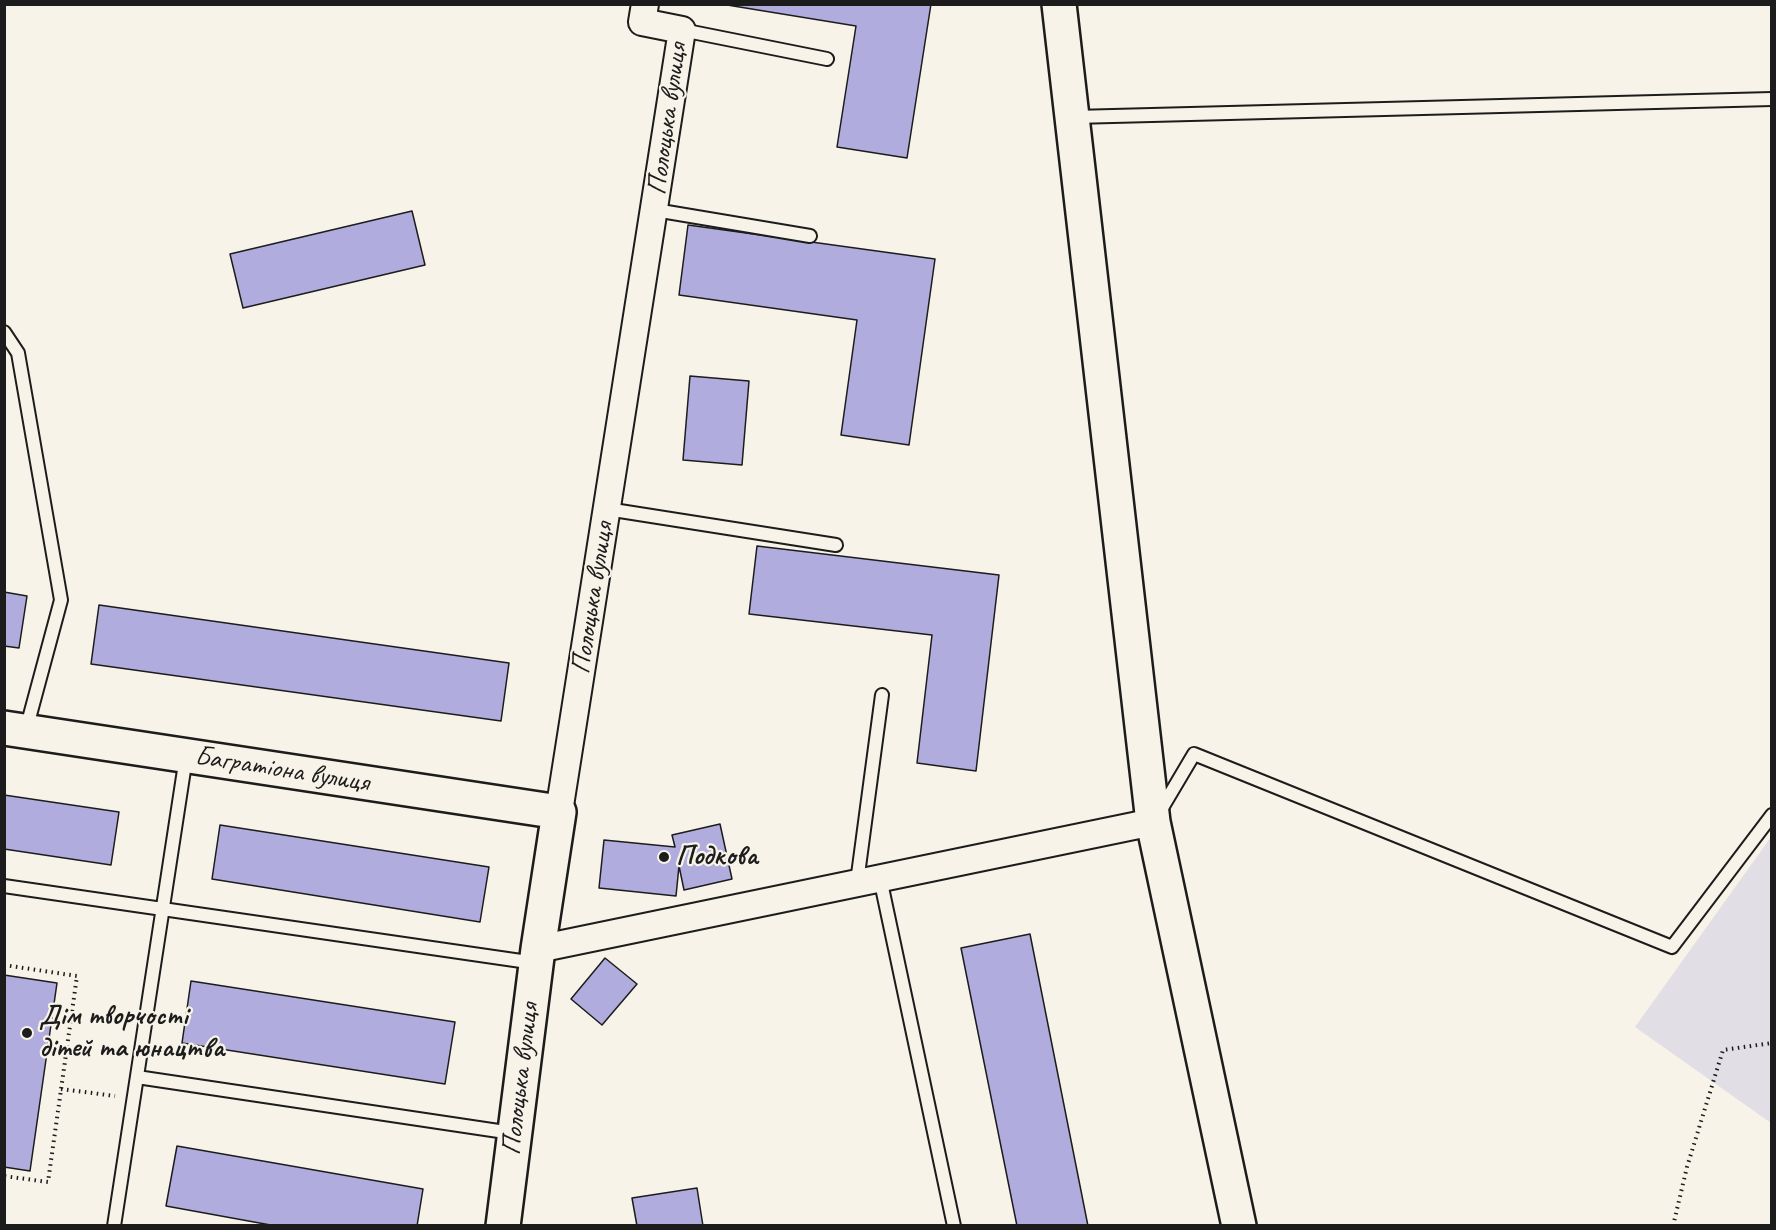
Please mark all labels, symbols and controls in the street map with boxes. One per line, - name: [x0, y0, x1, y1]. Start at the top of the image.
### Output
- street label: Полоцька вулиця: [641, 41, 695, 197]
- street label: Полоцька вулиця: [564, 520, 622, 676]
- street label: Багратіона вулиця: [193, 740, 371, 800]
- place label: Подкова: [676, 840, 758, 874]
- marker: Подкова: [657, 850, 671, 864]
- place label: Дім творчості дітей та юнацтва: [39, 1000, 224, 1066]
- street label: Полоцька вулиця: [495, 1001, 547, 1157]
- marker: Дім творчості дітей та юнацтва: [20, 1026, 34, 1040]

